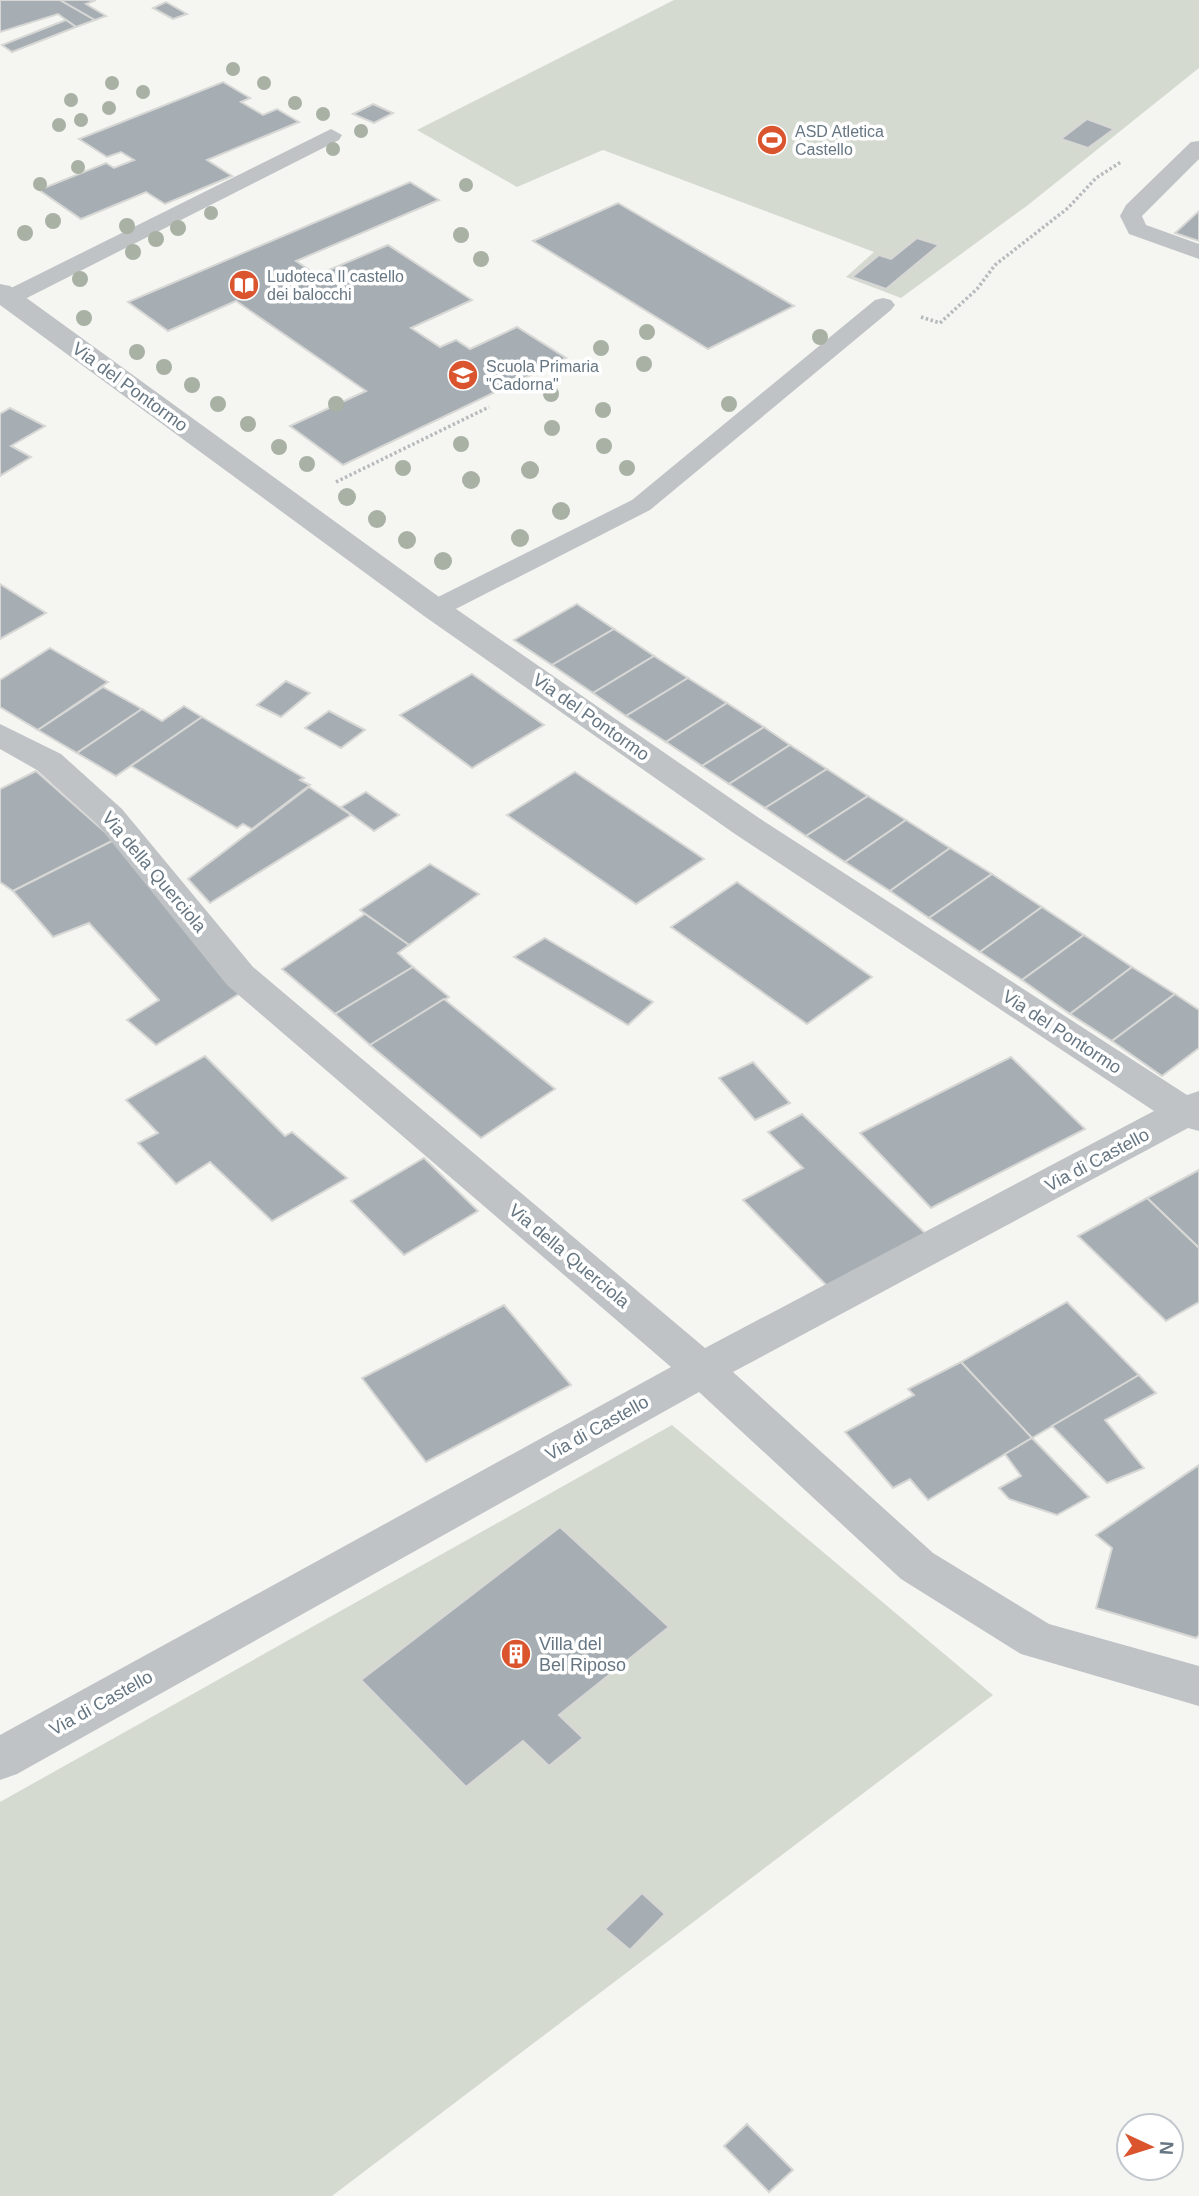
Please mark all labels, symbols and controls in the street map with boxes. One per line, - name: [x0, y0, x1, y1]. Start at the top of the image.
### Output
- sports icon: ASD Atletica Castello: [755, 123, 789, 157]
- place label: ASD Atletica Castello: [795, 123, 884, 158]
- library icon: Ludoteca Il castello dei balocchi: [227, 268, 261, 302]
- place label: Ludoteca Il castello dei balocchi: [267, 268, 404, 303]
- street label: Via del Pontormo: [68, 338, 192, 436]
- school or university icon: Scuola Primaria "Cadorna": [446, 358, 480, 392]
- place label: Scuola Primaria "Cadorna": [486, 358, 599, 393]
- street label: Via del Pontormo: [529, 669, 653, 765]
- street label: Via della Querciola: [98, 808, 211, 937]
- street label: Via del Pontormo: [999, 986, 1125, 1078]
- street label: Via di Castello: [1042, 1124, 1152, 1196]
- street label: Via della Querciola: [505, 1200, 634, 1313]
- street label: Via di Castello: [542, 1391, 652, 1465]
- place label: Villa del Bel Riposo: [539, 1634, 626, 1675]
- building icon: Villa del Bel Riposo: [499, 1637, 533, 1671]
- street label: Via di Castello: [46, 1666, 156, 1740]
- north arrow: [1115, 2112, 1185, 2182]
- text: N: [1156, 2141, 1177, 2156]

